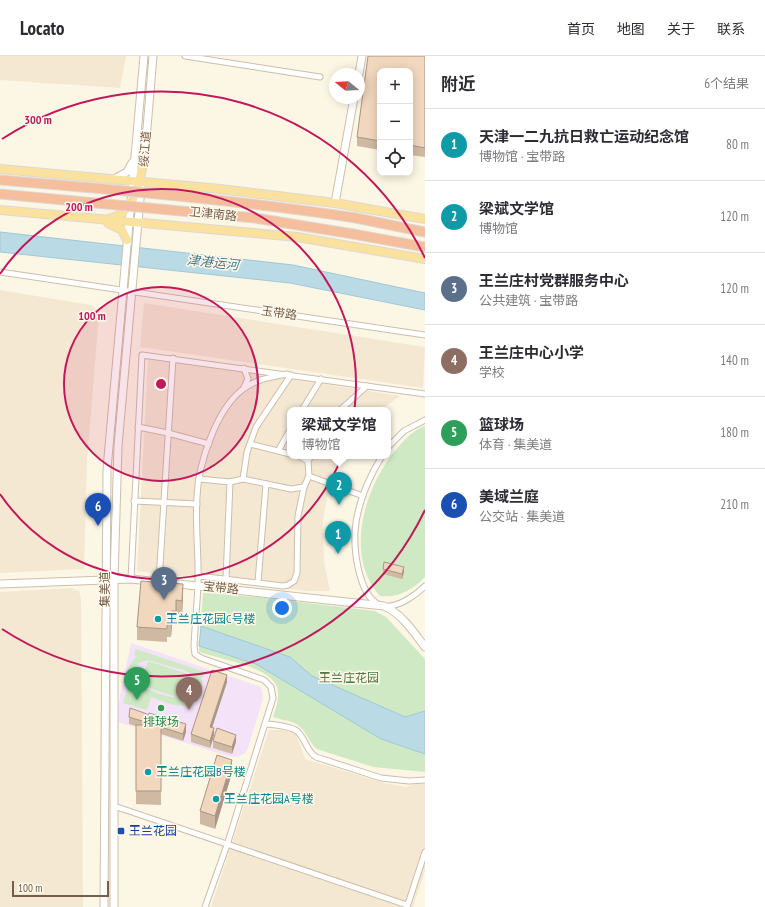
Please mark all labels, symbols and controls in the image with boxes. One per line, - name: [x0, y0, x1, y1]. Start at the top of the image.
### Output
- text: Locato: [20, 16, 65, 40]
- text: 首页: [567, 20, 595, 38]
- text: 地图: [617, 20, 645, 38]
- text: 关于: [667, 20, 695, 38]
- text: 联系: [717, 20, 745, 38]
- north arrow: [329, 68, 365, 104]
- map controls: [377, 68, 413, 176]
- button: +: [377, 68, 413, 104]
- text: 附近: [441, 73, 475, 95]
- text: 6个结果: [704, 75, 749, 92]
- button: −: [377, 104, 413, 140]
- text: 300 m: [24, 112, 52, 127]
- text: 天津一二九抗日救亡运动纪念馆: [479, 127, 689, 146]
- street label: 绥江道: [135, 130, 154, 168]
- text: 1: [451, 136, 457, 153]
- text: 80 m: [726, 136, 749, 153]
- button: locate: [377, 140, 413, 176]
- text: 博物馆 · 宝带路: [479, 148, 565, 165]
- text: 200 m: [65, 199, 93, 214]
- text: 梁斌文学馆: [479, 199, 554, 218]
- street label: 卫津南路: [188, 204, 238, 223]
- text: 2: [451, 208, 457, 225]
- text: 120 m: [720, 208, 749, 225]
- text: 博物馆: [479, 220, 518, 237]
- water label: 津港运河: [186, 251, 243, 274]
- text: 王兰庄村党群服务中心: [479, 271, 629, 290]
- text: 3: [451, 280, 457, 297]
- text: 120 m: [720, 280, 749, 297]
- text: 公共建筑 · 宝带路: [479, 292, 578, 309]
- street label: 玉带路: [260, 303, 298, 322]
- text: 100 m: [78, 308, 106, 323]
- text: 王兰庄中心小学: [479, 343, 584, 362]
- text: 4: [451, 352, 457, 369]
- text: 140 m: [720, 352, 749, 369]
- text: 学校: [479, 364, 505, 381]
- centre of rings: [154, 377, 168, 391]
- popup: [287, 407, 391, 459]
- text: 梁斌文学馆: [301, 415, 377, 434]
- text: 篮球场: [479, 415, 524, 434]
- text: 5: [451, 424, 457, 441]
- text: 180 m: [720, 424, 749, 441]
- text: 博物馆: [301, 436, 341, 453]
- text: 体育 · 集美道: [479, 436, 552, 453]
- pin: 2: [326, 472, 352, 505]
- text: 美域兰庭: [479, 487, 539, 506]
- pin: 6: [85, 493, 111, 526]
- text: 6: [451, 496, 457, 513]
- text: 210 m: [720, 496, 749, 513]
- text: 公交站 · 集美道: [479, 508, 565, 525]
- pin: 1: [325, 521, 351, 554]
- pin: 3: [151, 567, 177, 600]
- street label: 集美道: [97, 571, 112, 607]
- street label: 宝带路: [202, 578, 240, 597]
- your location: [272, 598, 292, 618]
- place label: 王兰庄花园C号楼: [166, 611, 256, 626]
- marker: 王兰庄花园C号楼: [153, 614, 163, 624]
- pin: 5: [124, 667, 150, 700]
- park label: 王兰庄花园: [319, 670, 379, 685]
- pin: 4: [176, 677, 202, 710]
- marker: 排球场: [156, 703, 166, 713]
- place label: 排球场: [143, 714, 179, 729]
- place label: 王兰庄花园B号楼: [156, 764, 246, 779]
- marker: 王兰庄花园B号楼: [143, 767, 153, 777]
- place label: 王兰庄花园A号楼: [224, 791, 314, 806]
- marker: 王兰庄花园A号楼: [211, 794, 221, 804]
- place label: 王兰花园: [129, 823, 177, 838]
- marker: 王兰花园: [116, 826, 126, 836]
- scale bar: [12, 879, 109, 898]
- text: 100 m: [18, 881, 42, 895]

